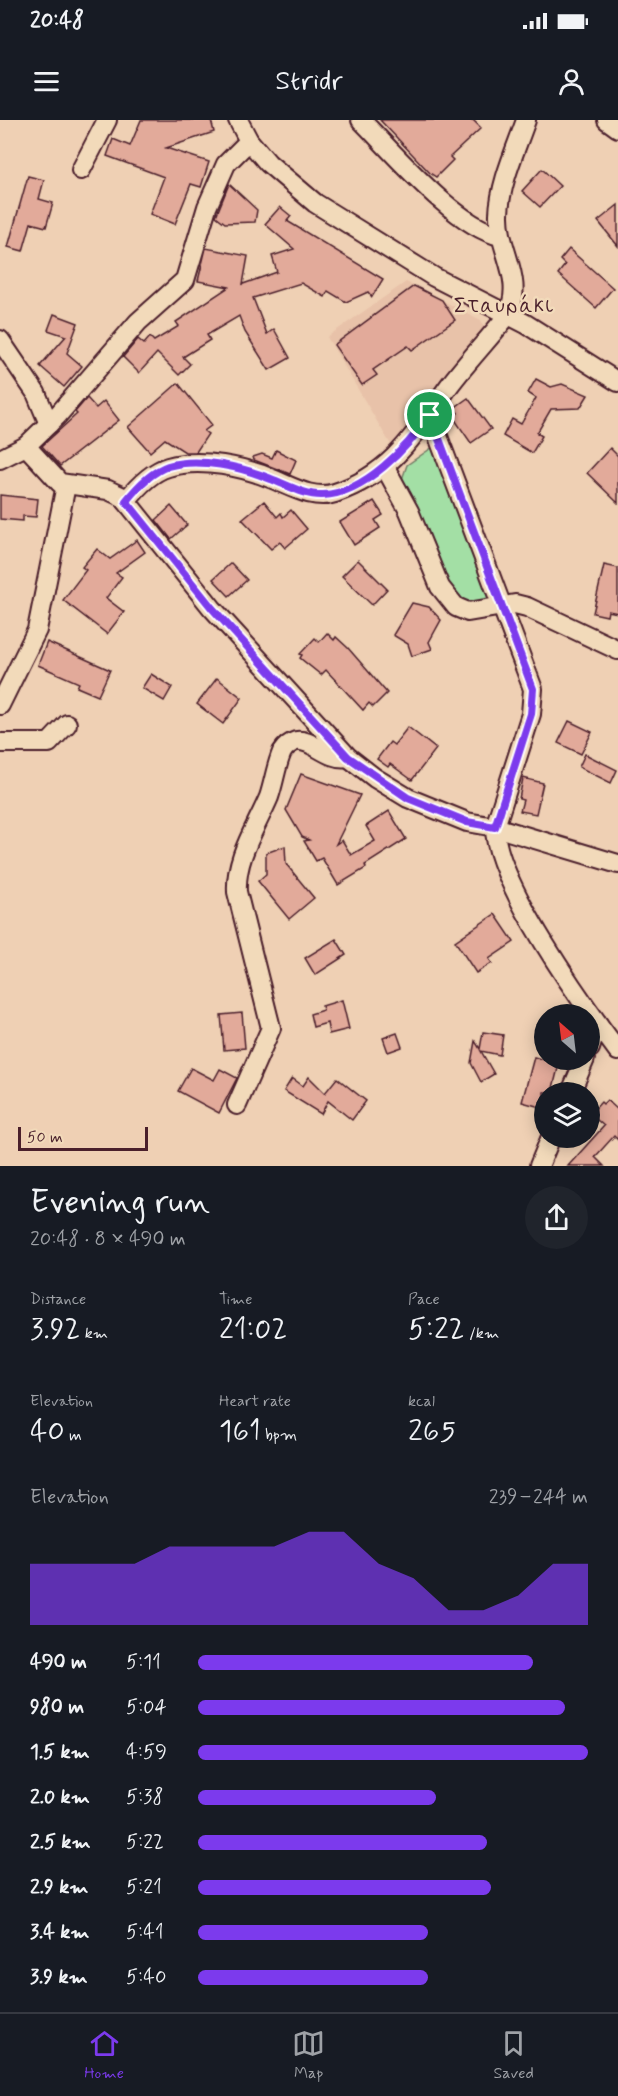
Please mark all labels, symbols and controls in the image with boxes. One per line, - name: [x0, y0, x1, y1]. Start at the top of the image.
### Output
- text: 20:48: [30, 7, 84, 35]
- text: Stridr: [275, 64, 343, 99]
- icon: menu: [30, 65, 63, 98]
- icon: person: [555, 65, 588, 98]
- district label: Σταυράκι: [454, 292, 554, 320]
- pin: [404, 389, 455, 440]
- icon: arrive: [413, 398, 446, 431]
- north arrow: [534, 1004, 600, 1070]
- map controls: [534, 1004, 600, 1148]
- button: layers: [534, 1082, 600, 1148]
- scale bar: [18, 1124, 148, 1152]
- text: 50 m: [27, 1127, 63, 1148]
- text: Evening run: [30, 1181, 210, 1225]
- button: share: [525, 1186, 588, 1249]
- text: 20:48 · 8 × 490 m: [30, 1226, 186, 1253]
- text: Distance: [30, 1289, 86, 1310]
- text: Time: [219, 1289, 253, 1310]
- text: Pace: [408, 1289, 440, 1310]
- text: 3.92: [30, 1310, 80, 1349]
- text: 21:02: [219, 1310, 287, 1349]
- text: 5:22: [408, 1310, 465, 1349]
- text: km: [80, 1323, 108, 1344]
- text: /km: [465, 1323, 499, 1344]
- text: Elevation: [30, 1391, 93, 1412]
- text: Heart rate: [219, 1391, 291, 1412]
- text: kcal: [408, 1391, 435, 1412]
- text: 40: [30, 1412, 65, 1451]
- text: 161: [219, 1412, 261, 1451]
- text: 265: [408, 1412, 456, 1451]
- text: m: [65, 1425, 82, 1446]
- text: bpm: [261, 1425, 297, 1446]
- text: Elevation: [30, 1484, 109, 1511]
- text: 239–244 m: [489, 1484, 588, 1511]
- text: 490 m: [30, 1649, 87, 1676]
- text: 5:11: [126, 1649, 161, 1676]
- text: 980 m: [30, 1694, 84, 1721]
- text: 5:04: [126, 1694, 167, 1721]
- text: 1.5 km: [30, 1739, 90, 1766]
- text: 4:59: [126, 1739, 167, 1766]
- text: 2.0 km: [30, 1784, 90, 1811]
- text: 5:38: [126, 1784, 163, 1811]
- text: 2.5 km: [30, 1829, 91, 1856]
- text: 5:22: [126, 1829, 164, 1856]
- text: 2.9 km: [30, 1874, 88, 1901]
- text: 5:21: [126, 1874, 162, 1901]
- text: 3.4 km: [30, 1919, 89, 1946]
- text: 5:41: [126, 1919, 164, 1946]
- text: 3.9 km: [30, 1964, 88, 1991]
- text: 5:40: [126, 1964, 166, 1991]
- tab: Home: [84, 2027, 124, 2084]
- tab: Map: [292, 2027, 325, 2084]
- tab: Saved: [493, 2027, 534, 2084]

